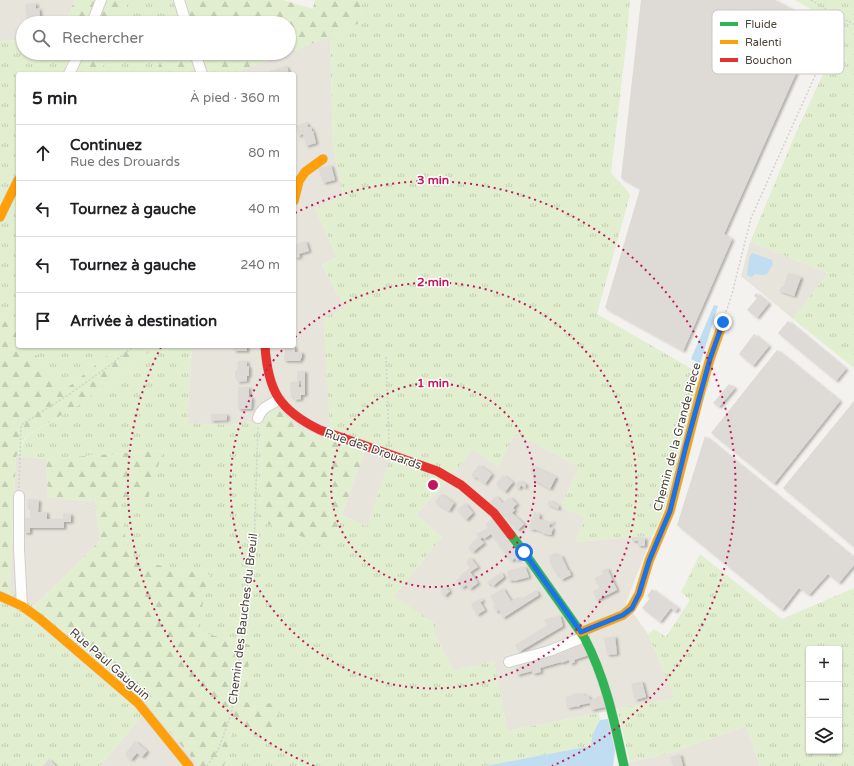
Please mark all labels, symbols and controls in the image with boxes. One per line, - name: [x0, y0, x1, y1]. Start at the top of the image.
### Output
- legend: [712, 10, 844, 74]
- search box: [16, 16, 296, 60]
- text: Fluide: [745, 18, 777, 31]
- icon: search: [30, 27, 52, 49]
- text: Rechercher: [62, 29, 144, 47]
- text: Ralenti: [745, 36, 782, 49]
- text: Bouchon: [745, 54, 792, 67]
- text: 5 min: [32, 88, 77, 109]
- text: À pied · 360 m: [190, 90, 280, 106]
- text: Continuez: [70, 136, 142, 154]
- icon: ahead: [32, 142, 54, 164]
- text: 80 m: [248, 145, 280, 161]
- text: Rue des Drouards: [70, 154, 180, 170]
- text: 3 min: [417, 173, 449, 187]
- icon: left: [32, 198, 54, 220]
- text: Tournez à gauche: [70, 200, 196, 218]
- text: 40 m: [248, 201, 280, 217]
- icon: left: [32, 254, 54, 276]
- text: Tournez à gauche: [70, 256, 196, 274]
- text: 240 m: [240, 257, 280, 273]
- text: 2 min: [417, 275, 449, 289]
- icon: arrive: [32, 310, 54, 332]
- text: Arrivée à destination: [70, 312, 217, 330]
- route end: [714, 313, 732, 331]
- street label: Chemin de la Grande Piece: [650, 361, 704, 513]
- text: 1 min: [417, 376, 449, 390]
- street label: Rue des Drouards: [323, 426, 423, 472]
- centre of rings: [426, 478, 440, 492]
- street label: Chemin des Bauches du Breuil: [226, 533, 260, 705]
- route start: [515, 543, 533, 561]
- street label: Rue Paul Gauguin: [67, 625, 153, 703]
- map controls: [806, 646, 842, 754]
- button: +: [806, 646, 842, 682]
- button: −: [806, 682, 842, 718]
- button: layers: [806, 718, 842, 754]

